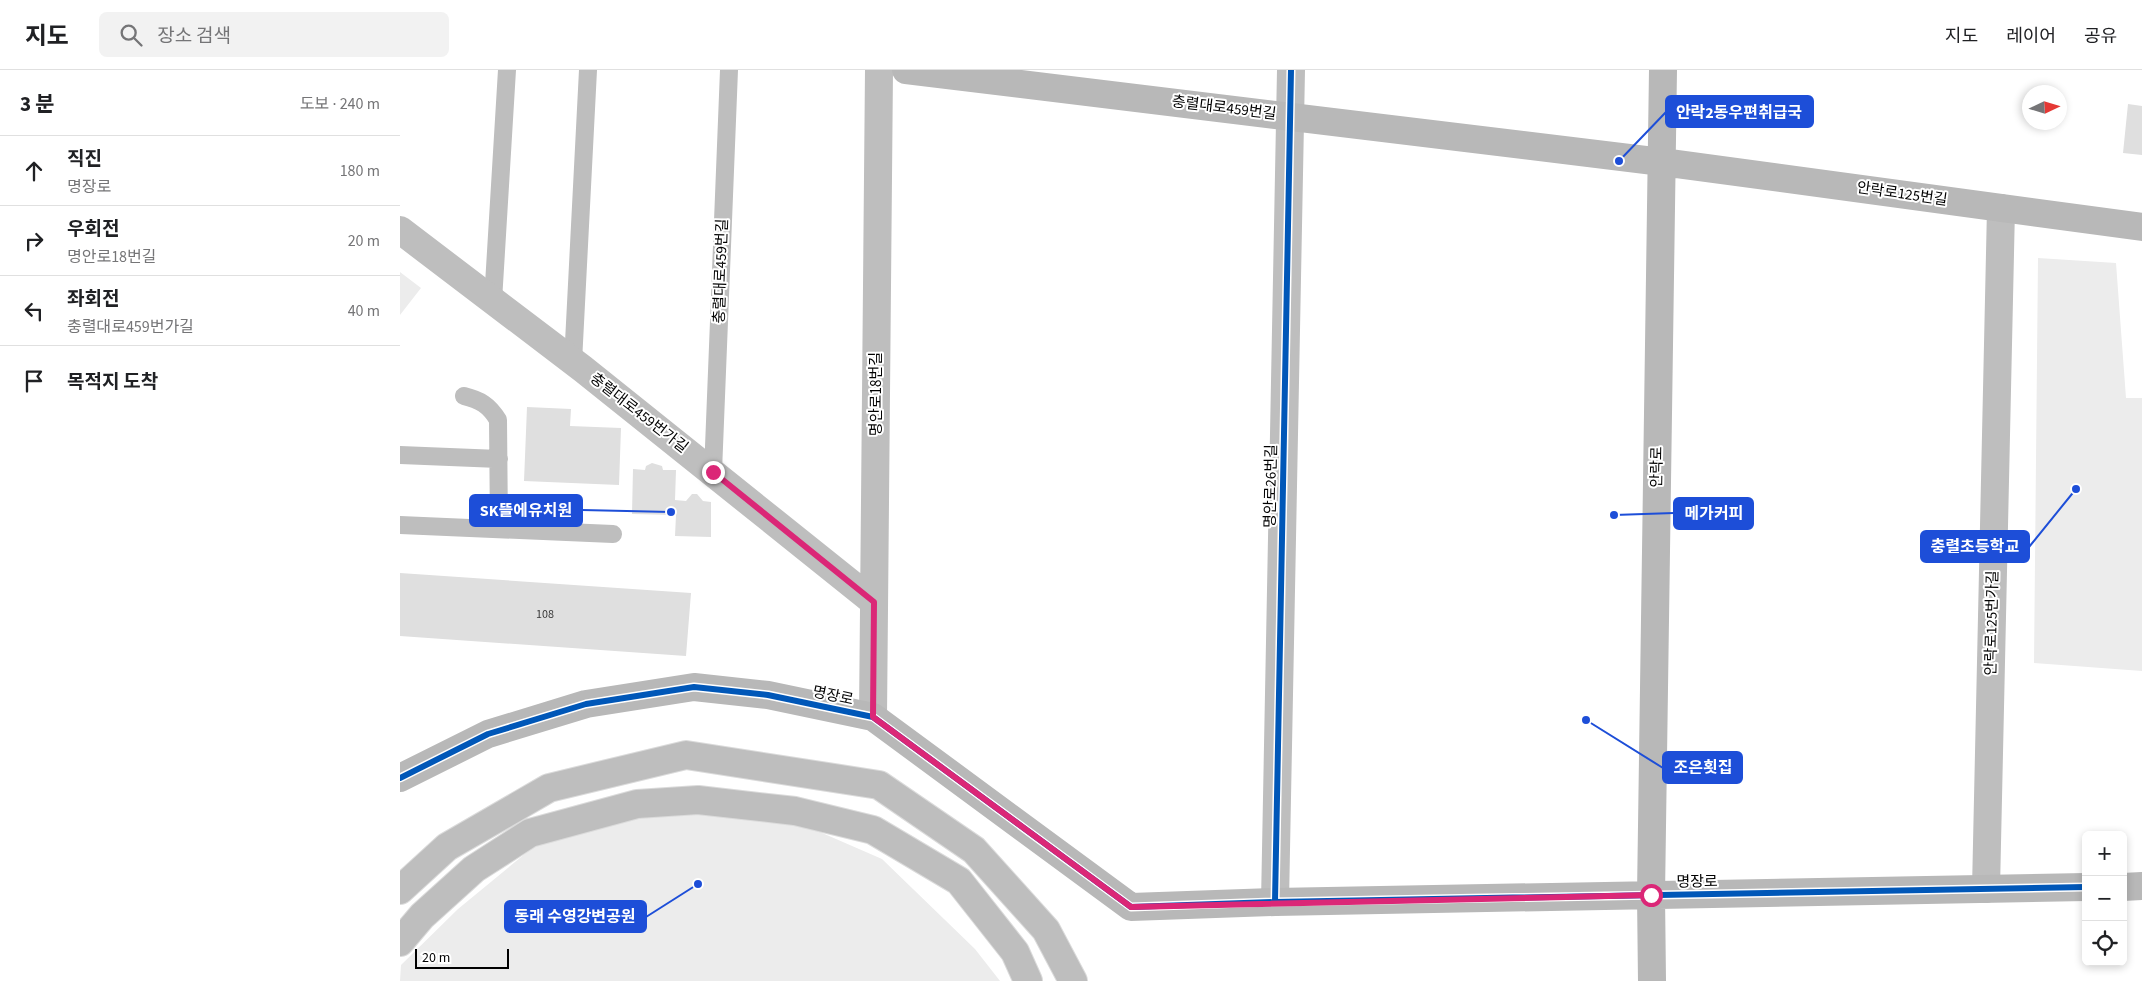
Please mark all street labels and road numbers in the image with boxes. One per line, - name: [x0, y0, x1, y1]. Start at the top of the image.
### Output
- street label: 충렬대로459번길: [1171, 91, 1277, 125]
- street label: 안락로125번길: [1855, 177, 1949, 211]
- street label: 충렬대로459번길: [709, 218, 733, 324]
- street label: 명안로18번길: [866, 352, 887, 436]
- street label: 충렬대로459번가길: [586, 368, 692, 458]
- street label: 명안로26번길: [1260, 444, 1282, 528]
- street label: 안락로: [1646, 446, 1668, 488]
- street label: 안락로125번가길: [1981, 570, 2003, 676]
- street label: 명장로: [811, 681, 855, 711]
- street label: 명장로: [1676, 871, 1718, 893]

